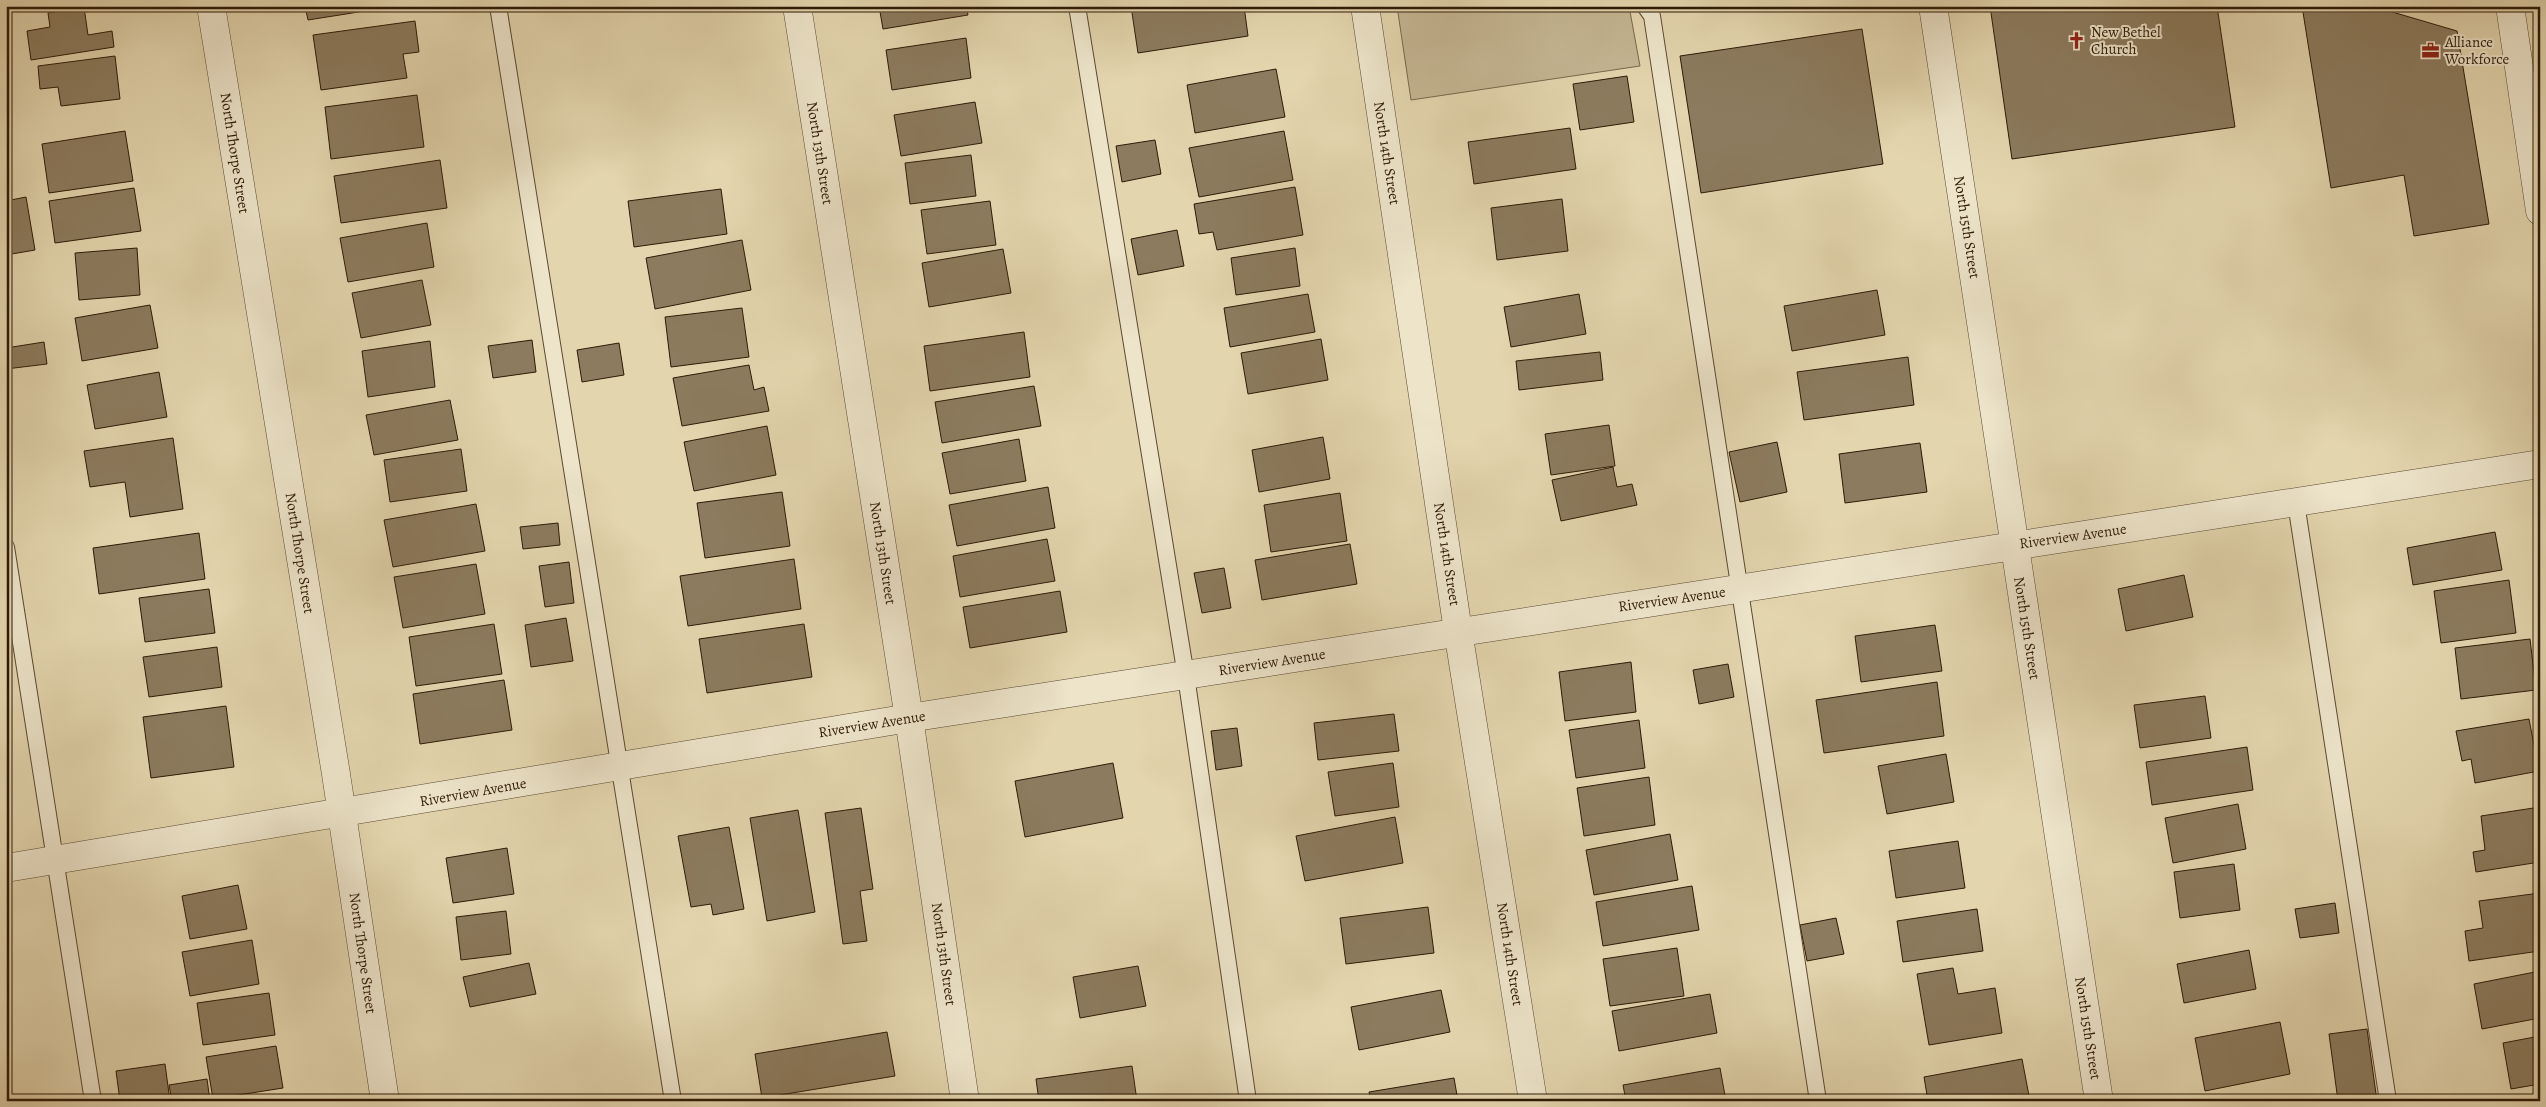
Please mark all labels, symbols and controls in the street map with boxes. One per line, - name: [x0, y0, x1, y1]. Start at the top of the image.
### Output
- place label: New Bethel Church: [2091, 22, 2161, 59]
- church icon: New Bethel Church: [2067, 31, 2087, 51]
- place label: Alliance Workforce: [2444, 32, 2509, 69]
- office icon: Alliance Workforce: [2421, 41, 2441, 61]
- street label: North Thorpe Street: [216, 91, 254, 215]
- street label: North 13th Street: [802, 100, 838, 206]
- street label: North 14th Street: [1369, 100, 1405, 206]
- street label: North 15th Street: [1949, 174, 1985, 280]
- street label: North Thorpe Street: [281, 491, 319, 615]
- street label: North 13th Street: [865, 500, 901, 606]
- street label: North 14th Street: [1429, 501, 1465, 607]
- street label: Riverview Avenue: [2018, 519, 2128, 553]
- street label: North 15th Street: [2009, 575, 2045, 681]
- street label: Riverview Avenue: [1617, 582, 1727, 616]
- street label: Riverview Avenue: [1217, 644, 1327, 680]
- street label: Riverview Avenue: [817, 706, 927, 742]
- street label: Riverview Avenue: [418, 773, 528, 811]
- street label: North Thorpe Street: [345, 891, 381, 1015]
- street label: North 13th Street: [927, 901, 961, 1007]
- street label: North 14th Street: [1492, 901, 1528, 1007]
- street label: North 15th Street: [2070, 975, 2106, 1081]

